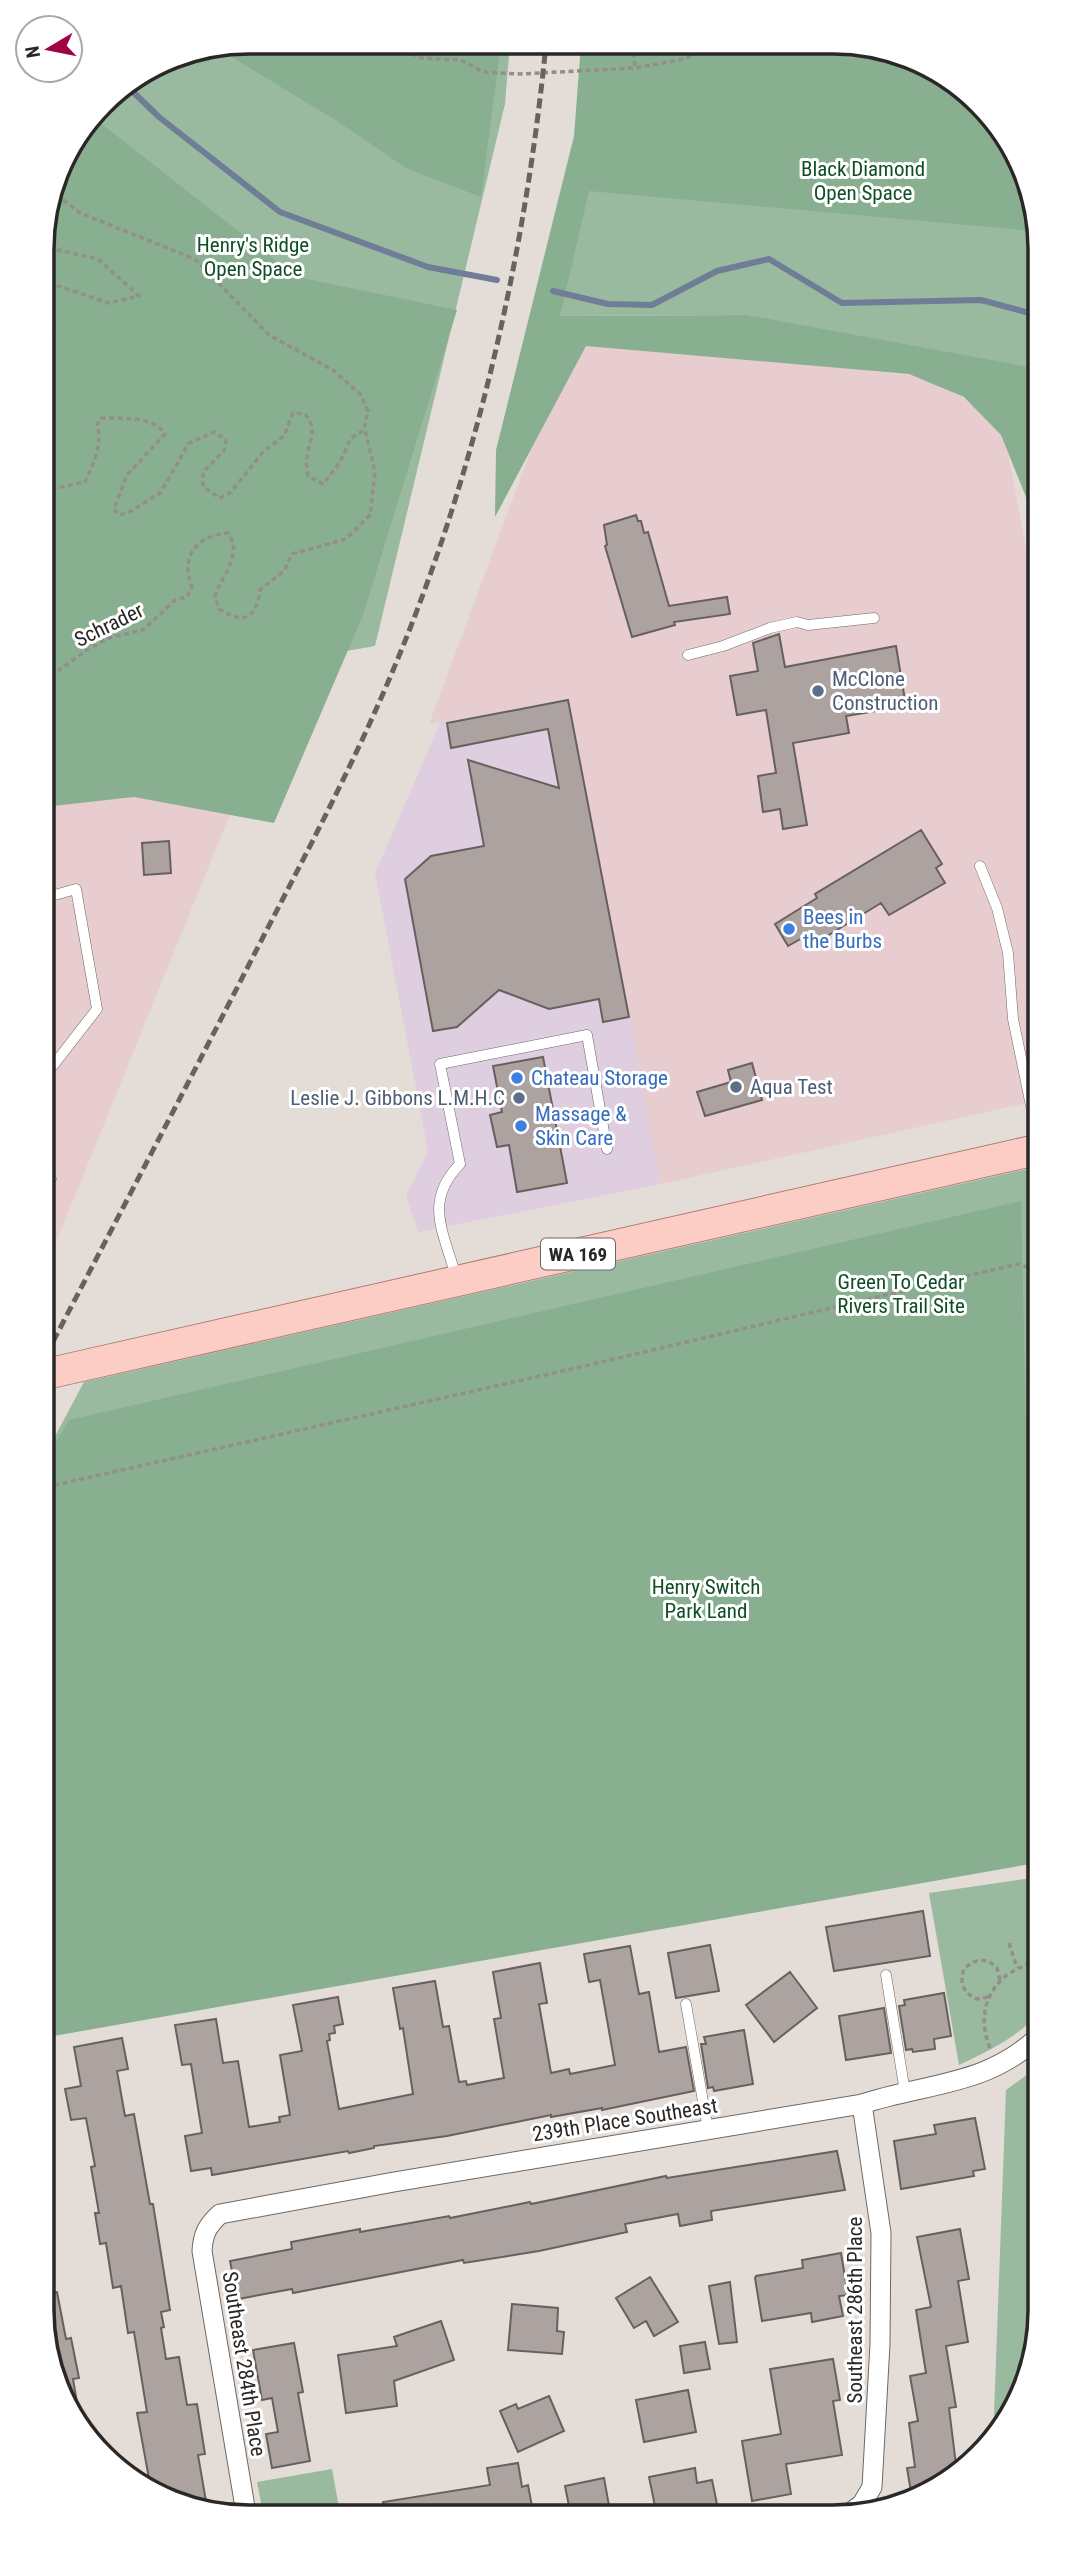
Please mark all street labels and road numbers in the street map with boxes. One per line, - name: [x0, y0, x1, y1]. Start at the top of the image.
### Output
- street label: Schrader: [71, 598, 147, 652]
- road number: WA 169: [541, 1238, 615, 1270]
- street label: 239th Place Southeast: [531, 2094, 719, 2146]
- street label: Southeast 286th Place: [843, 2216, 867, 2403]
- street label: Southeast 284th Place: [218, 2270, 270, 2458]

